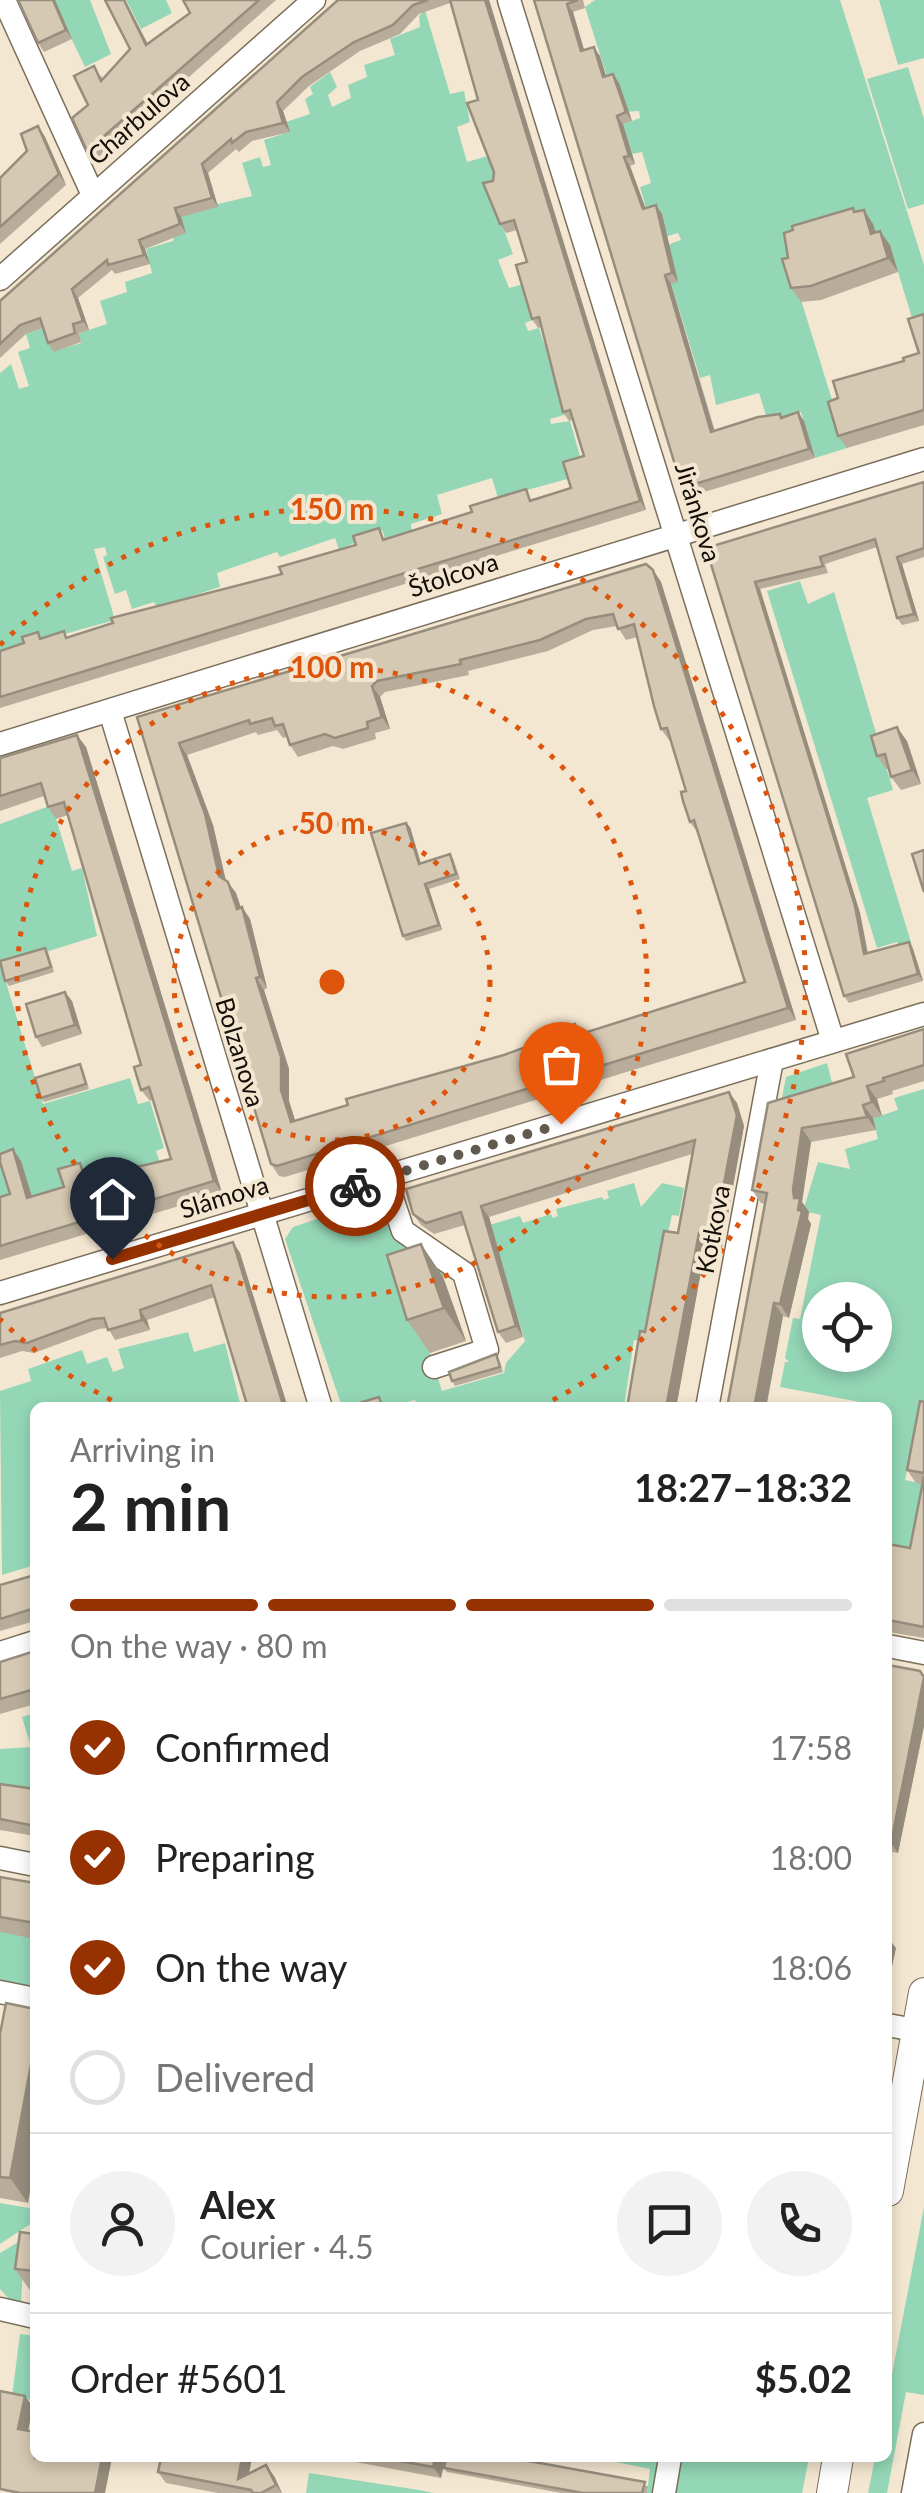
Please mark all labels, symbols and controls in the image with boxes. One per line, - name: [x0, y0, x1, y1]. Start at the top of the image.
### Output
- street label: Charbulova: [81, 66, 195, 170]
- street label: Jiránkova: [670, 459, 728, 565]
- text: 150 m: [290, 490, 374, 526]
- street label: Štolcova: [404, 545, 502, 603]
- text: 100 m: [290, 648, 374, 684]
- text: 50 m: [298, 804, 366, 840]
- centre of rings: [314, 964, 350, 1000]
- street label: Bolzanova: [210, 994, 272, 1110]
- pin: [519, 1022, 604, 1125]
- icon: bag: [534, 1037, 589, 1092]
- courier: [305, 1136, 405, 1236]
- pin: [70, 1157, 155, 1260]
- icon: bike: [328, 1159, 383, 1214]
- street label: Slámova: [176, 1168, 272, 1224]
- icon: home: [85, 1172, 140, 1227]
- street label: Kotkova: [689, 1182, 735, 1276]
- map controls: [802, 1282, 892, 1372]
- button: locate: [802, 1282, 892, 1372]
- text: Arriving in: [70, 1430, 215, 1469]
- text: 18:27–18:32: [634, 1464, 852, 1510]
- text: 2 min: [70, 1467, 231, 1545]
- text: On the way · 80 m: [70, 1626, 328, 1665]
- icon: check: [70, 1720, 125, 1775]
- text: Confirmed: [155, 1724, 331, 1770]
- text: 17:58: [770, 1728, 852, 1767]
- icon: check: [70, 1830, 125, 1885]
- text: Preparing: [155, 1834, 315, 1880]
- text: 18:00: [770, 1838, 852, 1877]
- icon: check: [70, 1940, 125, 1995]
- text: On the way: [155, 1944, 347, 1990]
- text: 18:06: [770, 1948, 852, 1987]
- text: Delivered: [155, 2054, 315, 2100]
- button: person: [70, 2171, 175, 2276]
- button: chat: [617, 2171, 722, 2276]
- button: phone: [747, 2171, 852, 2276]
- text: Alex: [200, 2181, 276, 2227]
- text: Courier · 4.5: [200, 2227, 374, 2266]
- text: Order #5601: [70, 2355, 287, 2401]
- text: $5.02: [755, 2355, 852, 2401]

